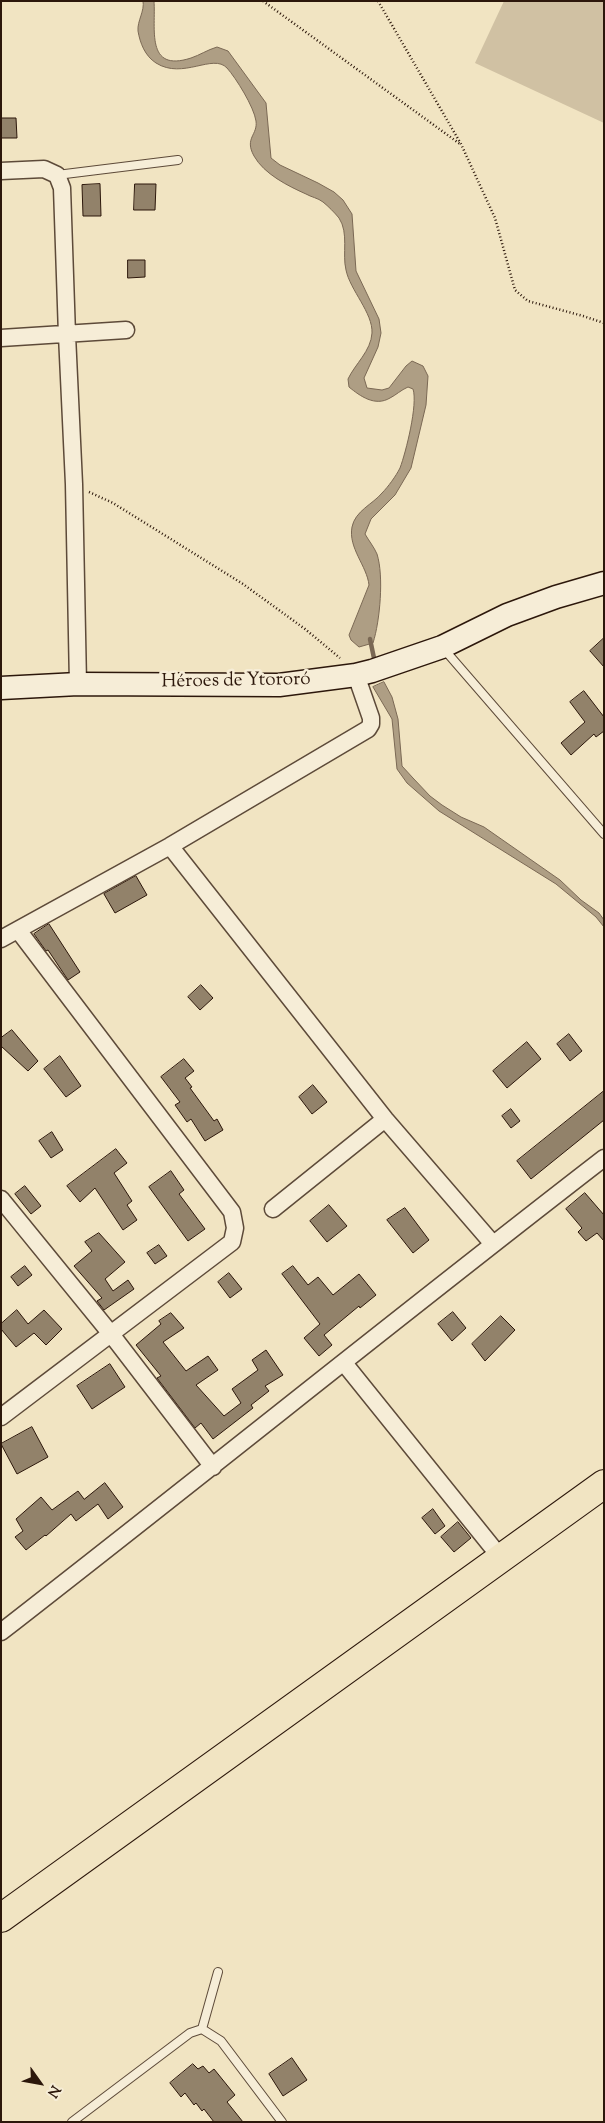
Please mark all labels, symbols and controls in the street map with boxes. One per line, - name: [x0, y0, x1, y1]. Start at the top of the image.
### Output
- street label: Héroes de Ytororó: [161, 669, 311, 695]
- north arrow: [15, 2058, 65, 2108]
- text: N: [41, 2081, 64, 2101]

